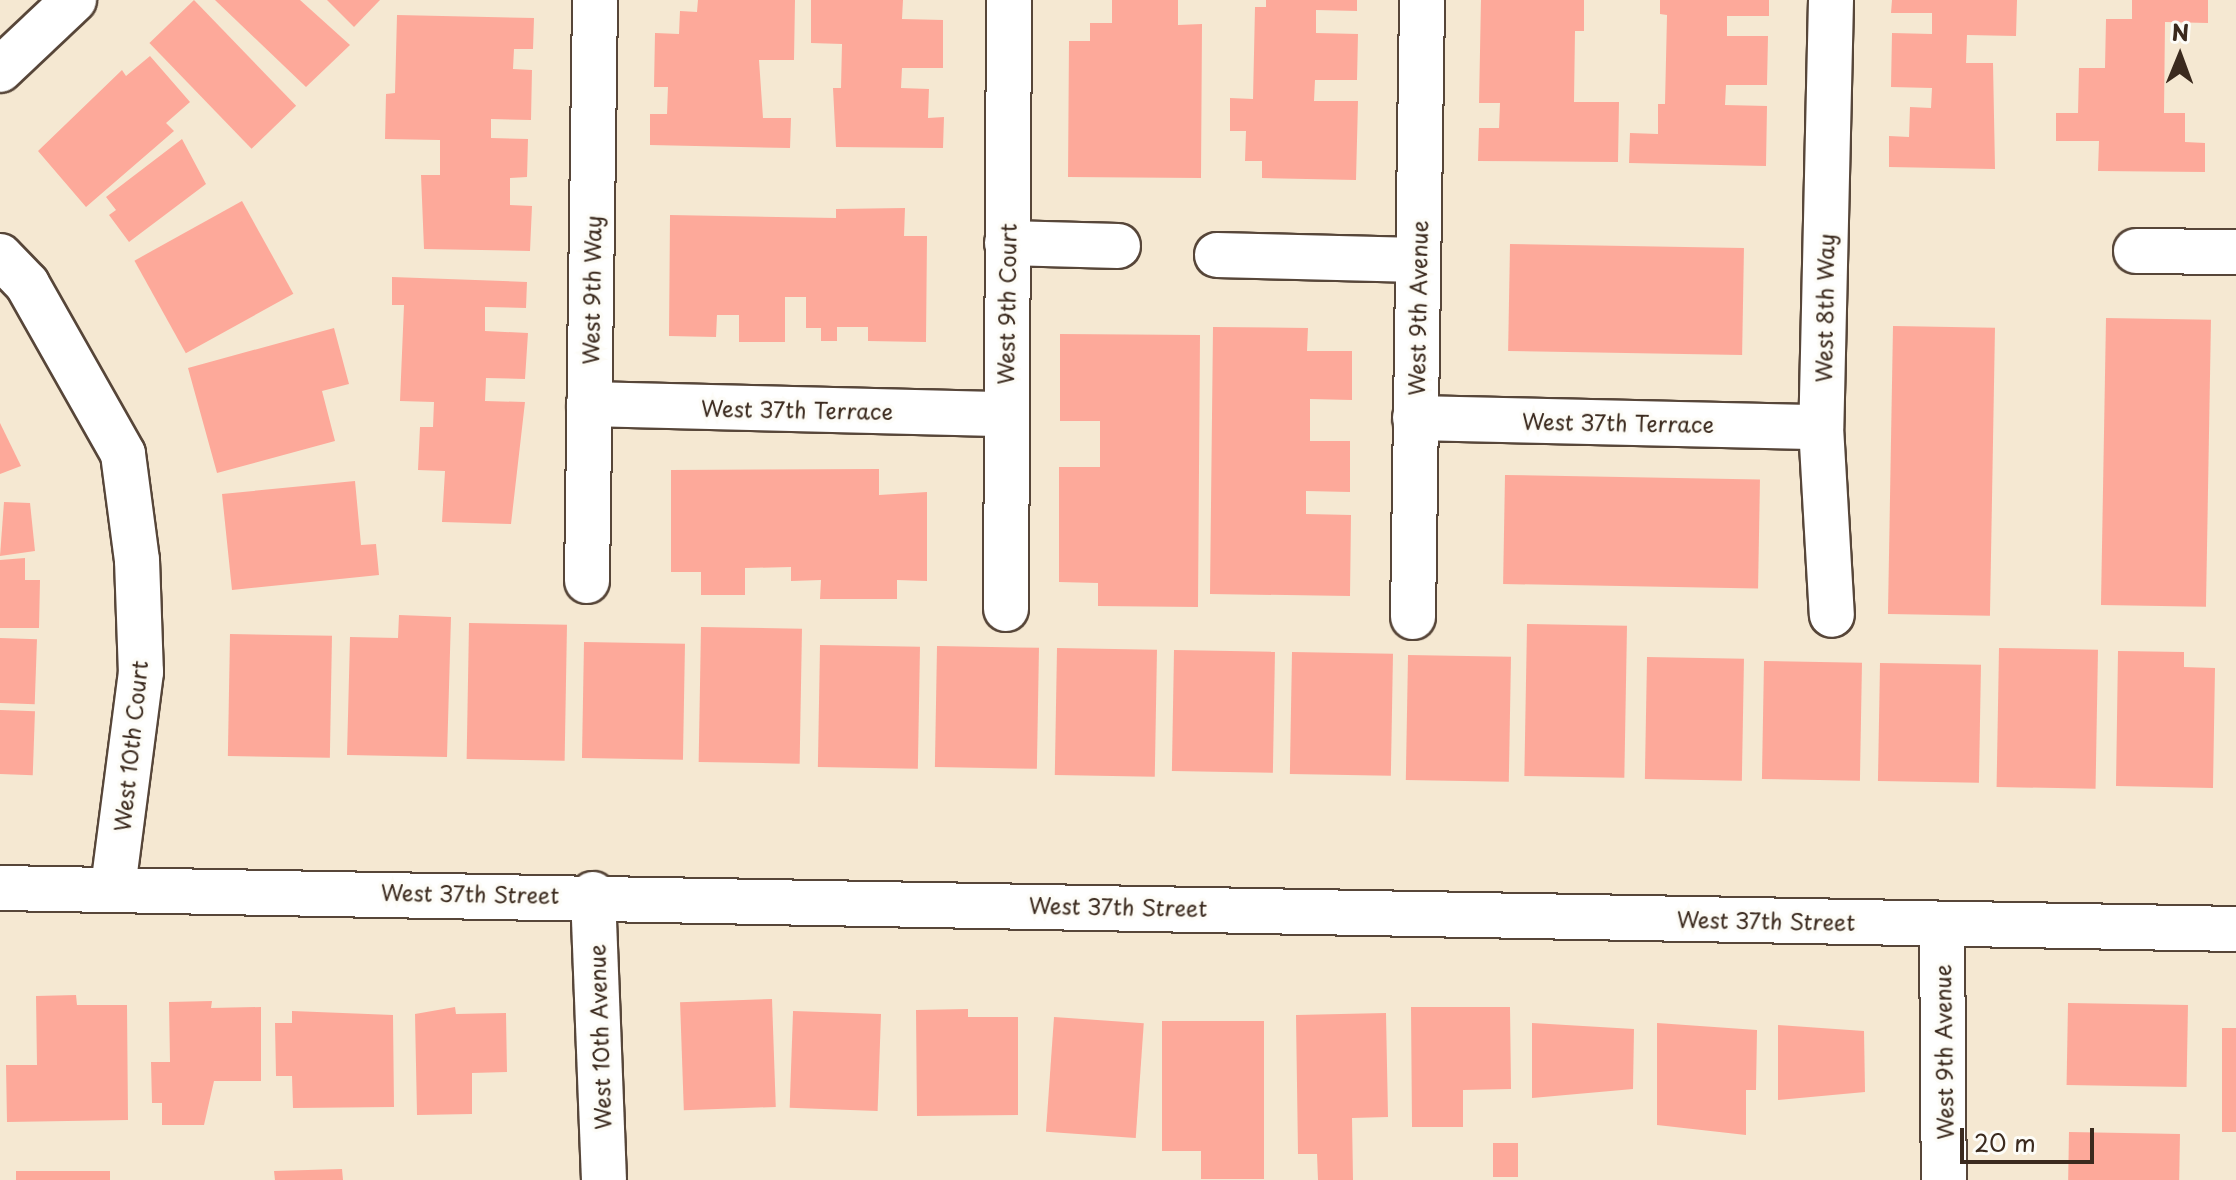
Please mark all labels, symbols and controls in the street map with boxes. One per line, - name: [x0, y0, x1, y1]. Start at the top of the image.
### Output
- text: N: [2171, 15, 2189, 48]
- north arrow: [2140, 16, 2220, 96]
- street label: West 9th Way: [577, 216, 605, 364]
- street label: West 9th Avenue: [1402, 220, 1432, 396]
- street label: West 9th Court: [991, 223, 1021, 385]
- street label: West 8th Way: [1810, 233, 1838, 383]
- street label: West 37th Terrace: [700, 394, 894, 424]
- street label: West 37th Terrace: [1521, 407, 1715, 437]
- street label: West 10th Court: [108, 659, 152, 833]
- street label: West 37th Street: [380, 878, 560, 908]
- street label: West 37th Street: [1028, 891, 1208, 921]
- street label: West 37th Street: [1676, 905, 1856, 935]
- street label: West 10th Avenue: [583, 943, 615, 1131]
- street label: West 9th Avenue: [1928, 964, 1958, 1140]
- scale bar: [1964, 1112, 2098, 1162]
- text: 20 m: [1974, 1124, 2036, 1160]

